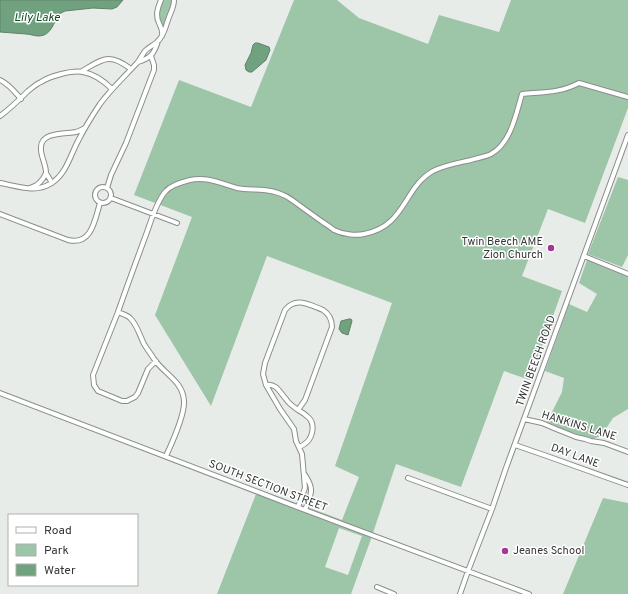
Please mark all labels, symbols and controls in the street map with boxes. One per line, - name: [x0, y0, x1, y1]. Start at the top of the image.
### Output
- water label: Lily Lake: [14, 10, 61, 26]
- place label: Twin Beech AME Zion Church: [462, 235, 543, 262]
- marker: Twin Beech AME Zion Church: [546, 243, 556, 253]
- street label: TWIN BEECH ROAD: [513, 314, 559, 408]
- street label: HANKINS LANE: [540, 408, 618, 444]
- street label: DAY LANE: [549, 441, 601, 471]
- street label: SOUTH SECTION STREET: [207, 457, 329, 515]
- legend: [8, 514, 138, 586]
- text: Road: [44, 523, 72, 539]
- text: Park: [44, 543, 69, 559]
- place label: Jeanes School: [513, 544, 584, 558]
- marker: Jeanes School: [500, 546, 510, 556]
- text: Water: [44, 563, 76, 579]

